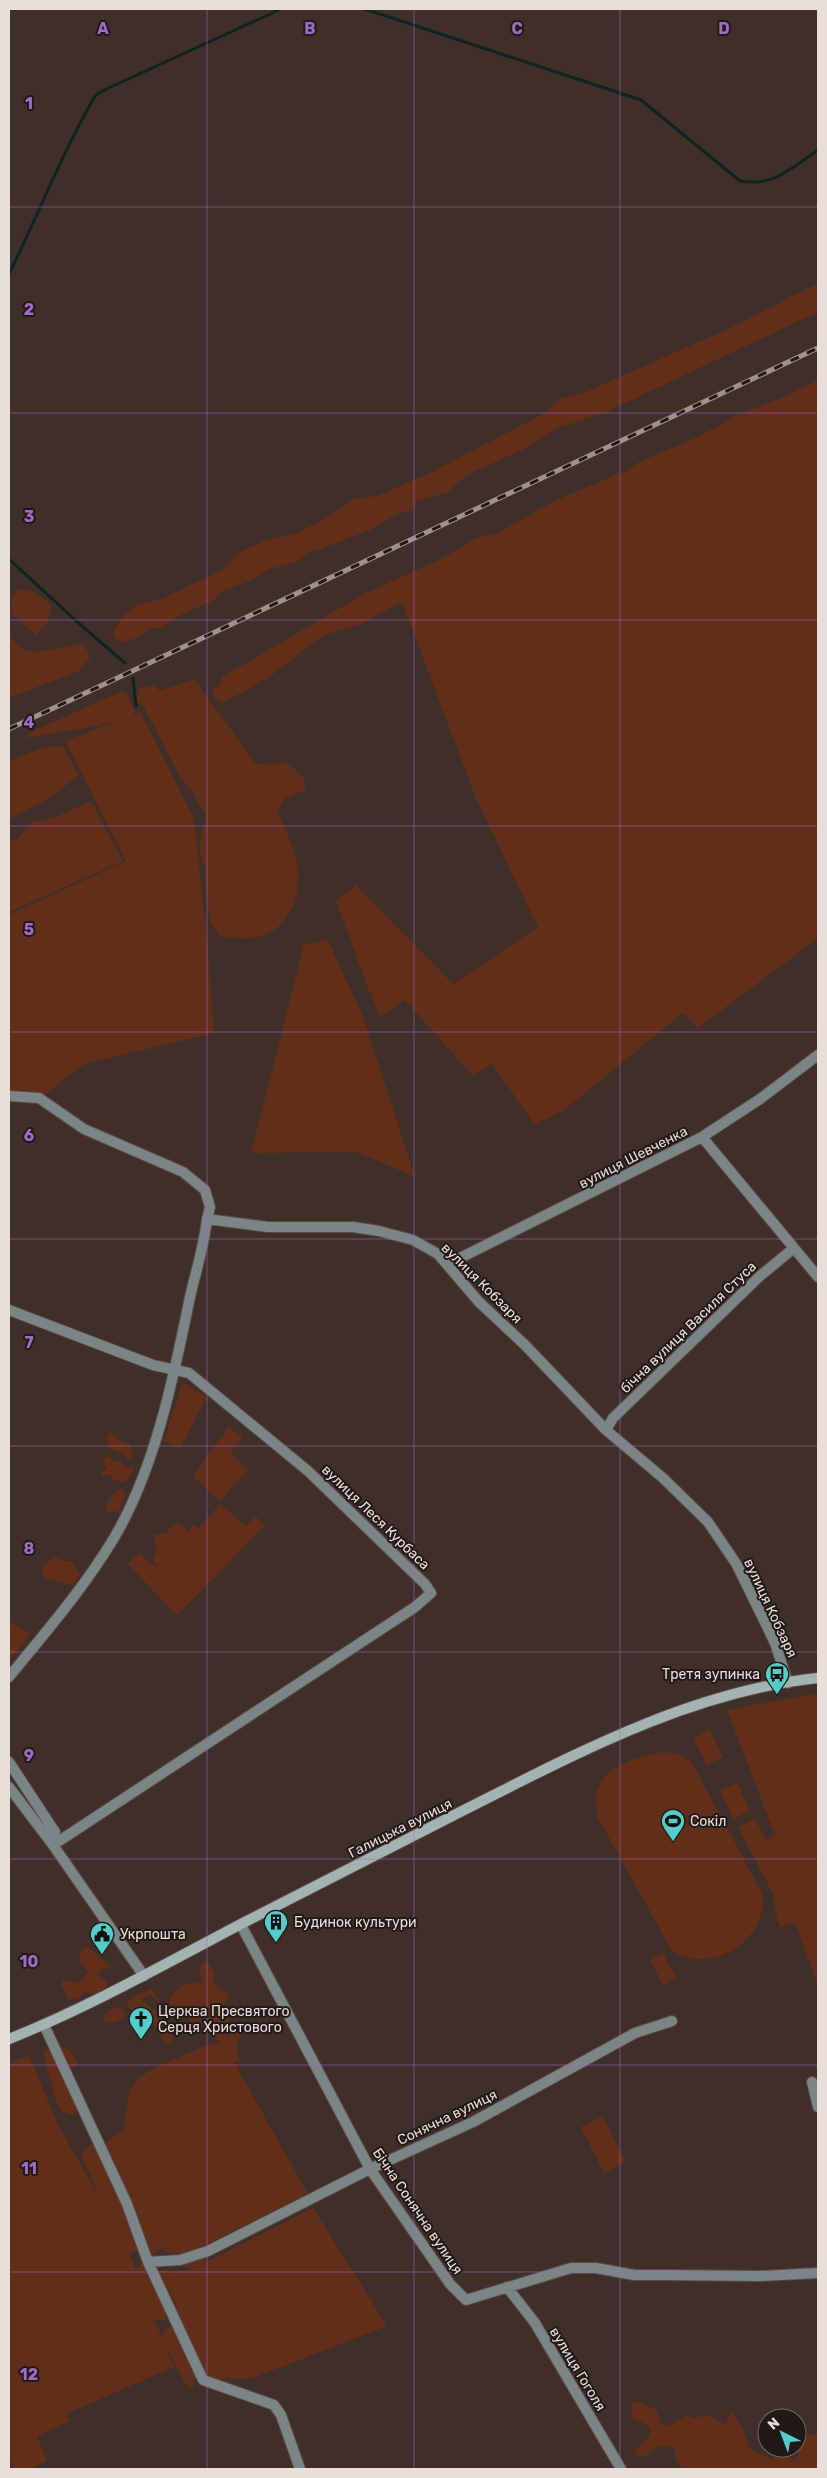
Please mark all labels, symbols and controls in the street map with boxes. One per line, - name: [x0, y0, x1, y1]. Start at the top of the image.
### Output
- text: A: [97, 19, 109, 38]
- text: B: [304, 19, 316, 38]
- text: C: [511, 19, 523, 38]
- text: D: [718, 19, 730, 38]
- text: 1: [25, 94, 33, 113]
- text: 2: [24, 300, 34, 319]
- text: 3: [24, 507, 34, 526]
- text: 4: [24, 713, 35, 732]
- text: 5: [24, 920, 34, 939]
- street label: вулиця Шевченка: [576, 1123, 690, 1192]
- text: 6: [24, 1126, 34, 1145]
- street label: вулиця Кобзаря: [438, 1239, 526, 1327]
- street label: бічна вулиця Василя Стуса: [617, 1258, 760, 1397]
- text: 7: [24, 1333, 34, 1352]
- street label: вулиця Леся Курбаса: [318, 1461, 433, 1573]
- text: 8: [24, 1539, 35, 1558]
- street label: вулиця Кобзаря: [740, 1556, 801, 1660]
- bus stop icon: Третя зупинка: [764, 1661, 790, 1695]
- place label: Третя зупинка: [662, 1666, 760, 1683]
- text: 9: [24, 1746, 34, 1765]
- street label: Галицька вулиця: [346, 1795, 455, 1862]
- sports icon: Сокіл: [660, 1808, 686, 1842]
- place label: Сокіл: [690, 1813, 726, 1830]
- building icon: Будинок культури: [263, 1909, 289, 1943]
- place label: Будинок культури: [294, 1914, 417, 1931]
- public building icon: Укрпошта: [89, 1921, 115, 1955]
- place label: Укрпошта: [120, 1926, 186, 1943]
- text: 10: [20, 1952, 39, 1971]
- place label: Церква Пресвятого Серця Христового: [158, 2003, 289, 2036]
- church icon: Церква Пресвятого Серця Христового: [128, 2006, 154, 2040]
- street label: Сонячна вулиця: [395, 2086, 500, 2149]
- street label: Бічна Сонячна вулиця: [369, 2145, 466, 2278]
- text: 11: [21, 2159, 37, 2178]
- street label: вулиця Гоголя: [546, 2324, 609, 2414]
- text: 12: [20, 2365, 38, 2384]
- north arrow: [757, 2408, 807, 2458]
- text: N: [764, 2414, 783, 2433]

